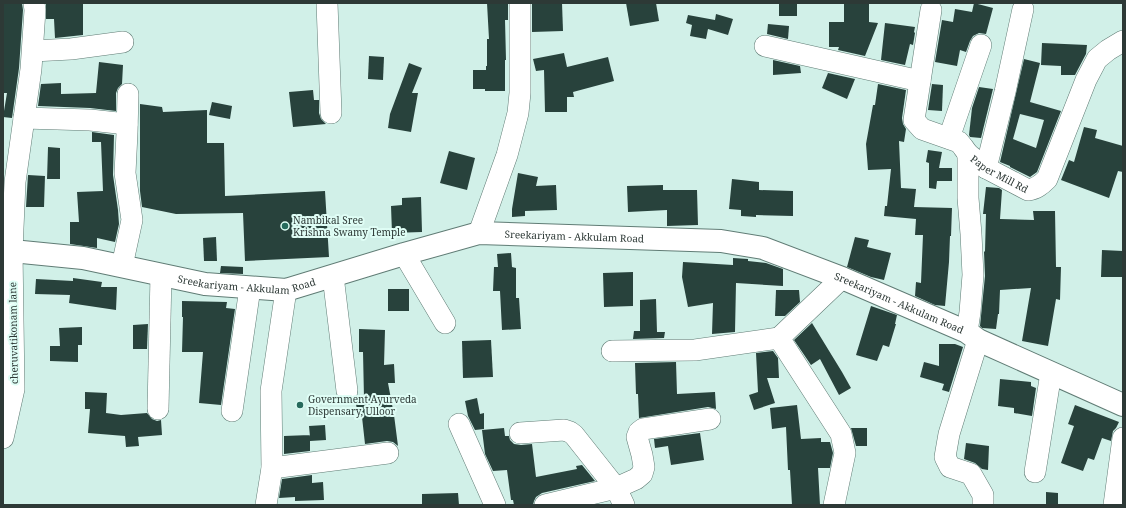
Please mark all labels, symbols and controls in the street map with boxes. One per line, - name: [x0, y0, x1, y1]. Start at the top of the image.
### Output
- street label: Paper Mill Rd: [968, 152, 1031, 196]
- place label: Nambikal Sree Krishna Swamy Temple: [293, 213, 406, 239]
- marker: Nambikal Sree Krishna Swamy Temple: [280, 221, 290, 231]
- street label: Sreekariyam - Akkulam Road: [504, 227, 644, 245]
- street label: Sreekariyam - Akkulam Road: [832, 269, 966, 337]
- street label: Sreekariyam - Akkulam Road: [176, 271, 317, 297]
- street label: cheruvatikonam lane: [5, 282, 21, 384]
- place label: Government Ayurveda Dispensary, Ulloor: [308, 392, 417, 418]
- marker: Government Ayurveda Dispensary, Ulloor: [295, 400, 305, 410]

